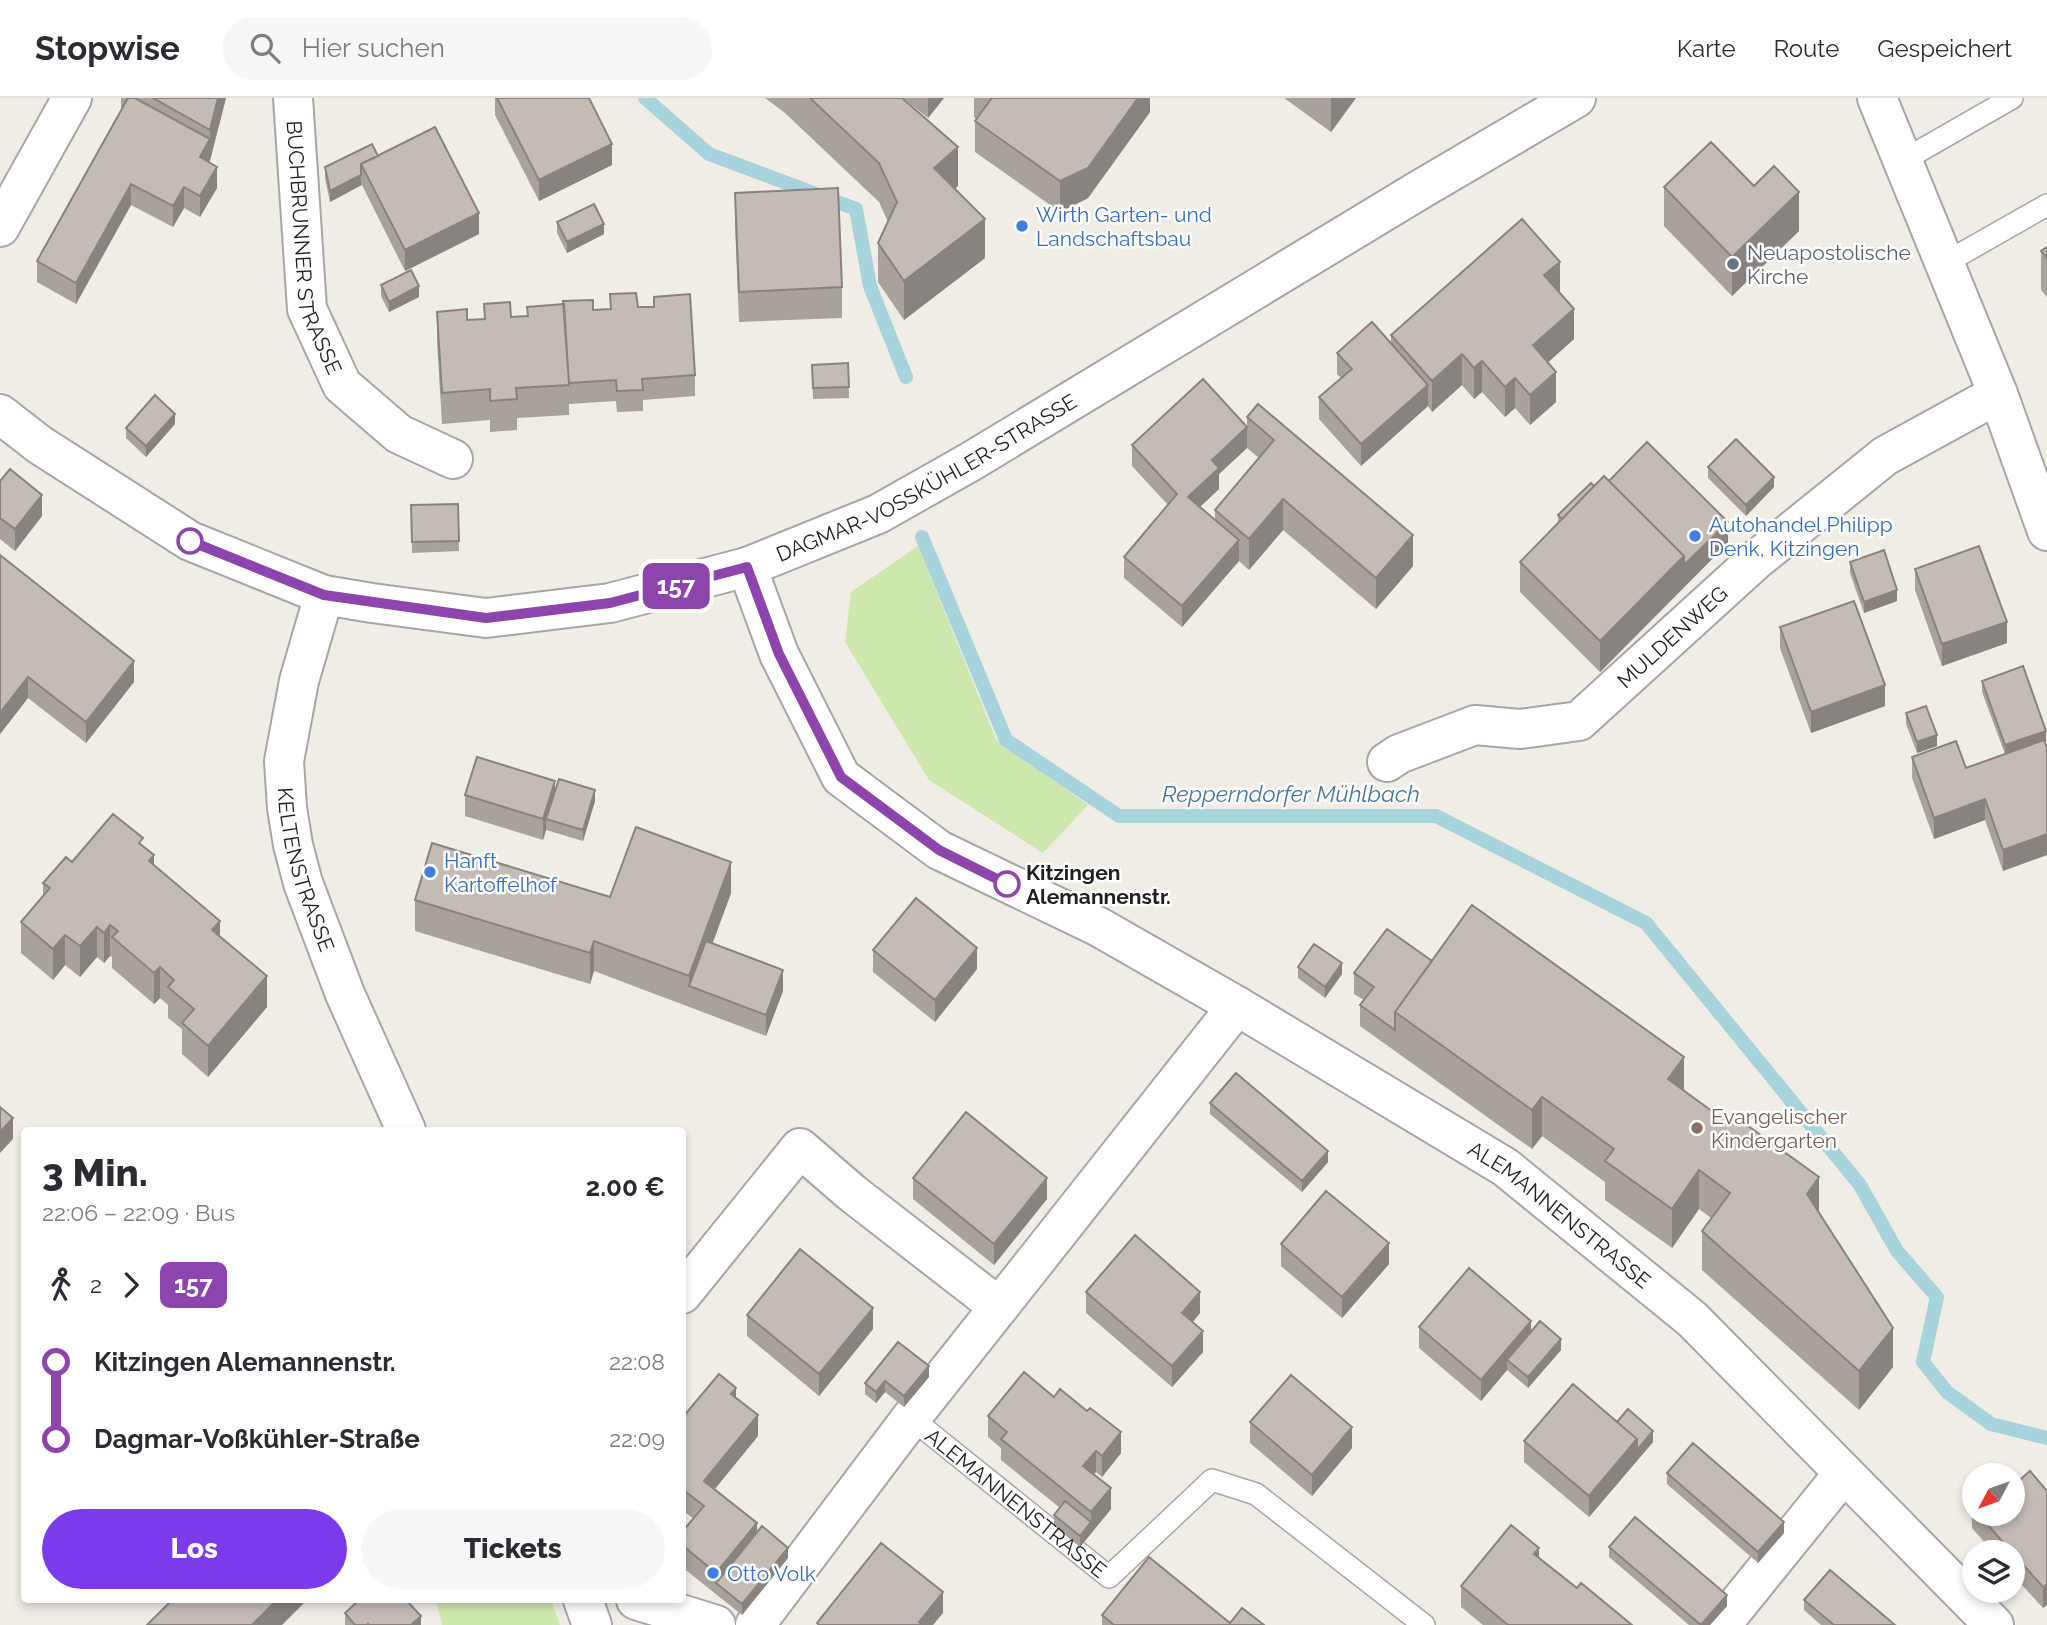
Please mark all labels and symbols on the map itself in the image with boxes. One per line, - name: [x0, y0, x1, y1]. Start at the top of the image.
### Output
- street label: BUCHBRUNNER STRASSE: [282, 120, 348, 378]
- place label: Wirth Garten- und Landschaftsbau: [1036, 202, 1212, 251]
- marker: Wirth Garten- und Landschaftsbau: [1014, 218, 1030, 234]
- place label: Neuapostolische Kirche: [1747, 240, 1911, 289]
- marker: Neuapostolische Kirche: [1725, 256, 1741, 272]
- street label: DAGMAR-VOSSKÜHLER-STRASSE: [772, 388, 1081, 566]
- place label: Autohandel Philipp Denk, Kitzingen: [1709, 512, 1893, 561]
- unlabelled marker: [177, 528, 203, 554]
- marker: Autohandel Philipp Denk, Kitzingen: [1687, 528, 1703, 544]
- line badge: 157: [636, 563, 716, 609]
- street label: MULDENWEG: [1612, 580, 1732, 693]
- water label: Repperndorfer Mühlbach: [1162, 780, 1420, 807]
- street label: KELTENSTRASSE: [273, 786, 340, 955]
- place label: Hanft Kartoffelhof: [444, 848, 558, 897]
- place label: Kitzingen Alemannenstr.: [1026, 860, 1171, 909]
- marker: Hanft Kartoffelhof: [422, 864, 438, 880]
- marker: Kitzingen Alemannenstr.: [994, 871, 1020, 897]
- place label: Evangelischer Kindergarten: [1711, 1104, 1848, 1153]
- marker: Evangelischer Kindergarten: [1689, 1120, 1705, 1136]
- street label: ALEMANNENSTRASSE: [1464, 1136, 1656, 1293]
- street label: ALEMANNENSTRASSE: [921, 1422, 1112, 1583]
- north arrow: [1962, 1463, 2025, 1526]
- place label: Otto Volk: [727, 1561, 816, 1586]
- marker: Otto Volk: [705, 1565, 721, 1581]

